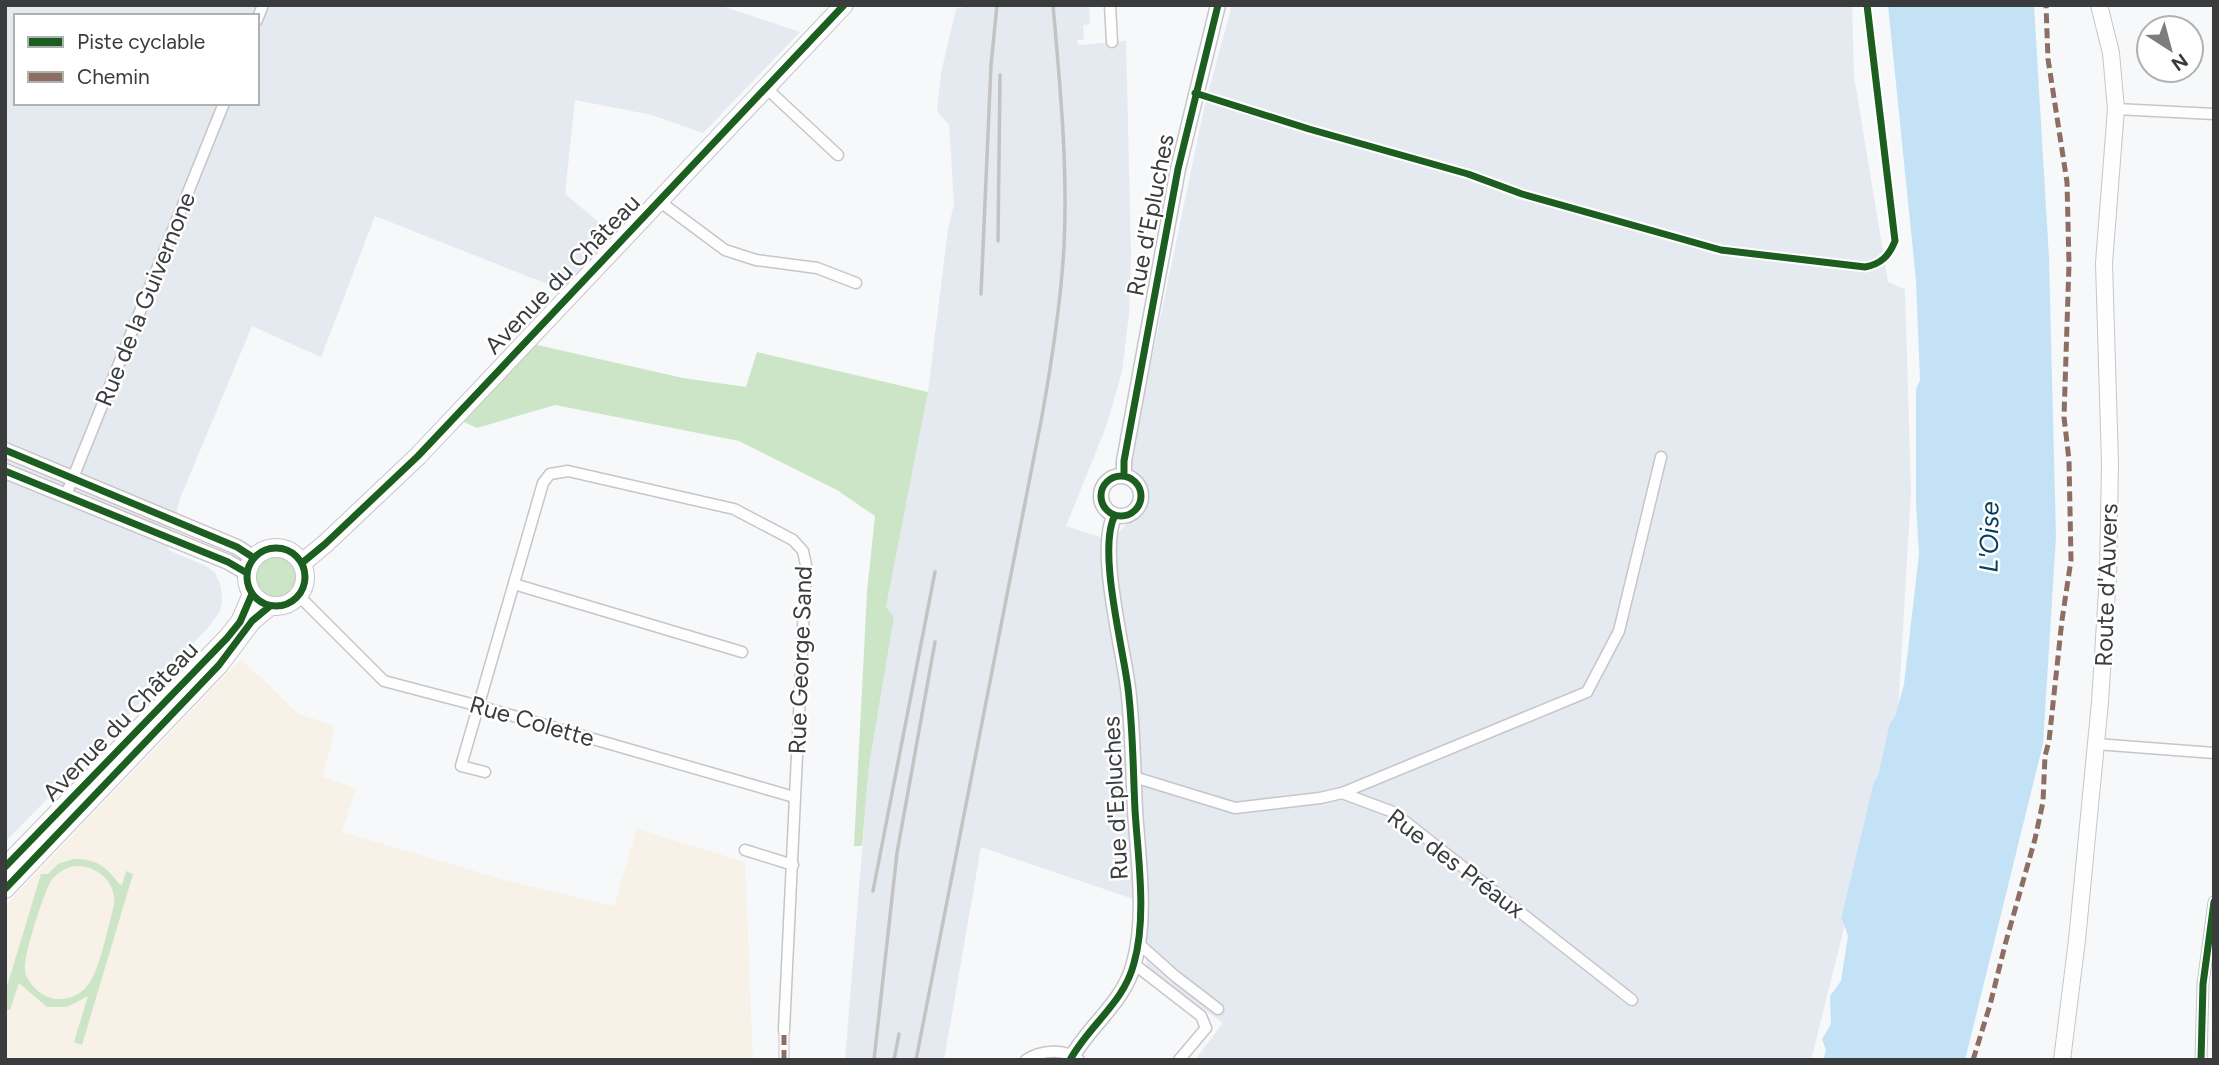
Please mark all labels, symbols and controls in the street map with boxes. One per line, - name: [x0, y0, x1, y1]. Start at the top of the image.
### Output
- legend: [14, 14, 259, 105]
- north arrow: [2135, 14, 2205, 84]
- text: Piste cyclable: [77, 29, 205, 54]
- text: N: [2167, 49, 2192, 76]
- text: Chemin: [77, 64, 150, 89]
- street label: Rue d'Epluches: [1120, 132, 1180, 298]
- street label: Rue de la Guivernone: [89, 188, 201, 410]
- street label: Avenue du Château: [478, 188, 646, 360]
- water label: L'Oise: [1972, 501, 2006, 573]
- street label: Route d'Auvers: [2089, 503, 2123, 667]
- street label: Rue George Sand: [782, 565, 818, 755]
- street label: Avenue du Château: [36, 635, 204, 807]
- street label: Rue Colette: [466, 689, 598, 753]
- street label: Rue d'Epluches: [1096, 715, 1134, 881]
- street label: Rue des Préaux: [1382, 802, 1531, 924]

